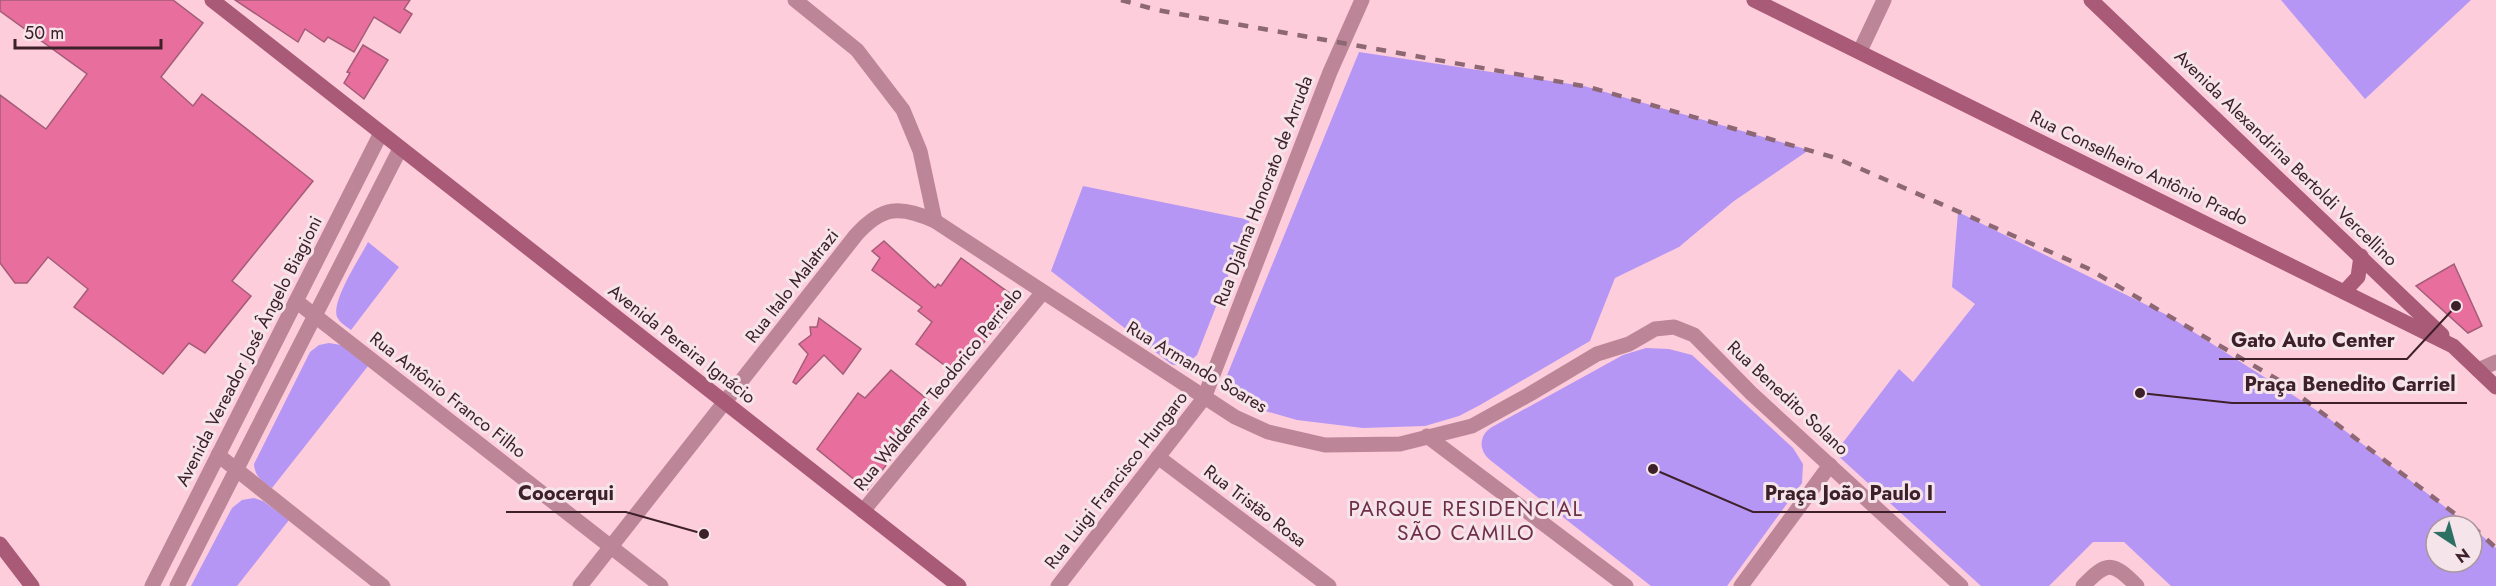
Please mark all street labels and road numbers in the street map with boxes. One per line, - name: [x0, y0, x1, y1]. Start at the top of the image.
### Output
- street label: Avenida Alexandrina Bertoldi Vercellino: [2169, 44, 2404, 272]
- street label: Rua Djalma Honorato de Arruda: [1207, 72, 1319, 310]
- street label: Rua Conselheiro Antônio Prado: [2026, 104, 2253, 232]
- street label: Avenida Vereador José Ângelo Biagioni: [169, 211, 329, 491]
- street label: Rua Italo Malatrazi: [739, 223, 845, 349]
- street label: Avenida Pereira Ignácio: [603, 278, 761, 410]
- street label: Rua Waldemar Teodorico Perrielo: [847, 281, 1029, 496]
- street label: Rua Armando Soares: [1122, 315, 1272, 419]
- street label: Rua Antônio Franco Filho: [364, 326, 532, 465]
- street label: Rua Benedito Solano: [1721, 335, 1855, 461]
- street label: Rua Luigi Francisco Hungaro: [1038, 385, 1194, 574]
- street label: Rua Tristão Rosa: [1198, 459, 1312, 553]

